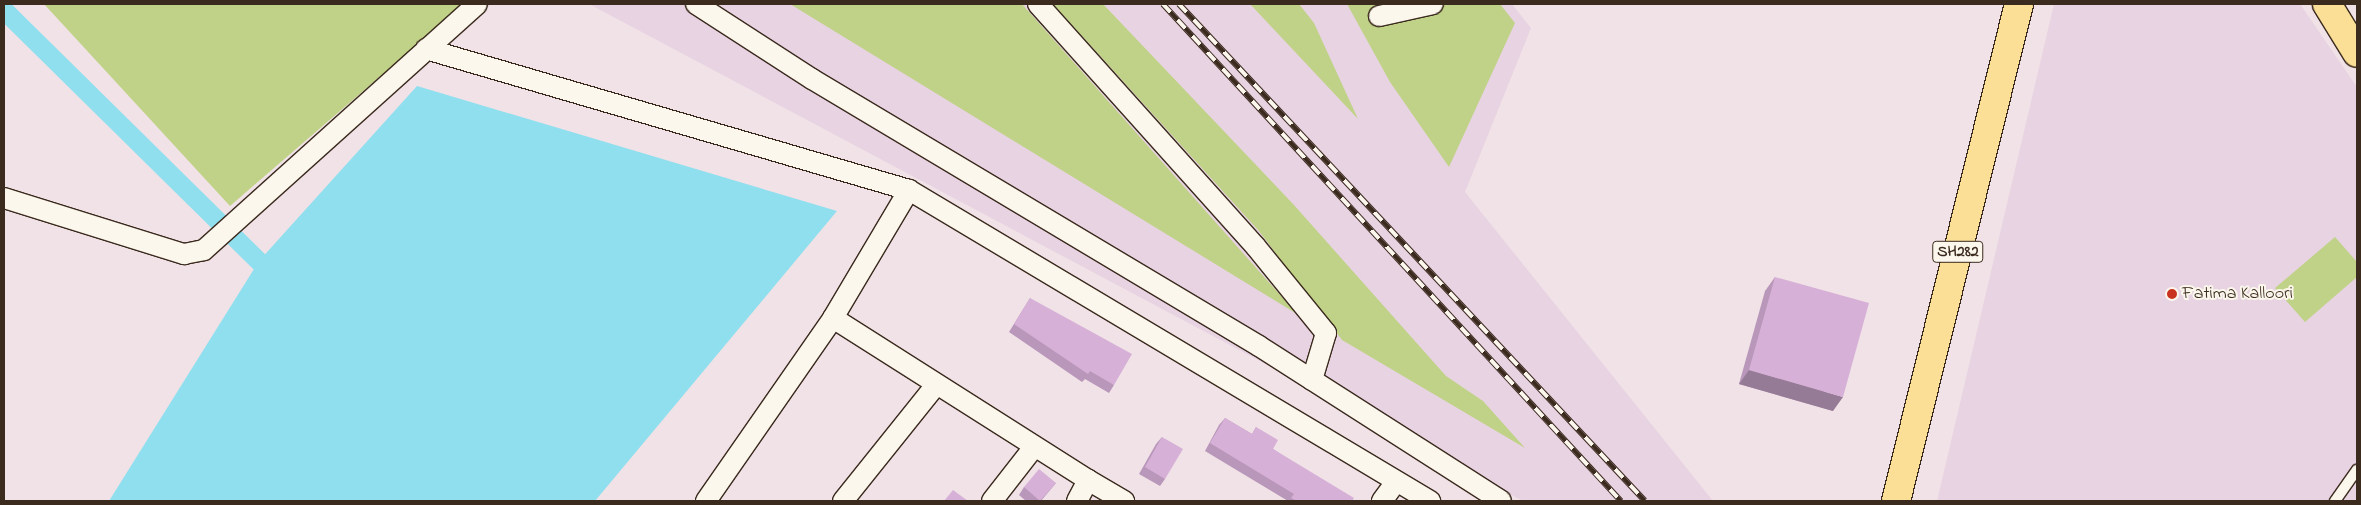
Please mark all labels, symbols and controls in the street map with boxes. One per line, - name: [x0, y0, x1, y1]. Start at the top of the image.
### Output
- road number: SH282: [1932, 238, 1984, 266]
- place label: Fatima Kalloori: [2182, 283, 2293, 305]
- marker: Fatima Kalloori: [2166, 288, 2178, 300]

